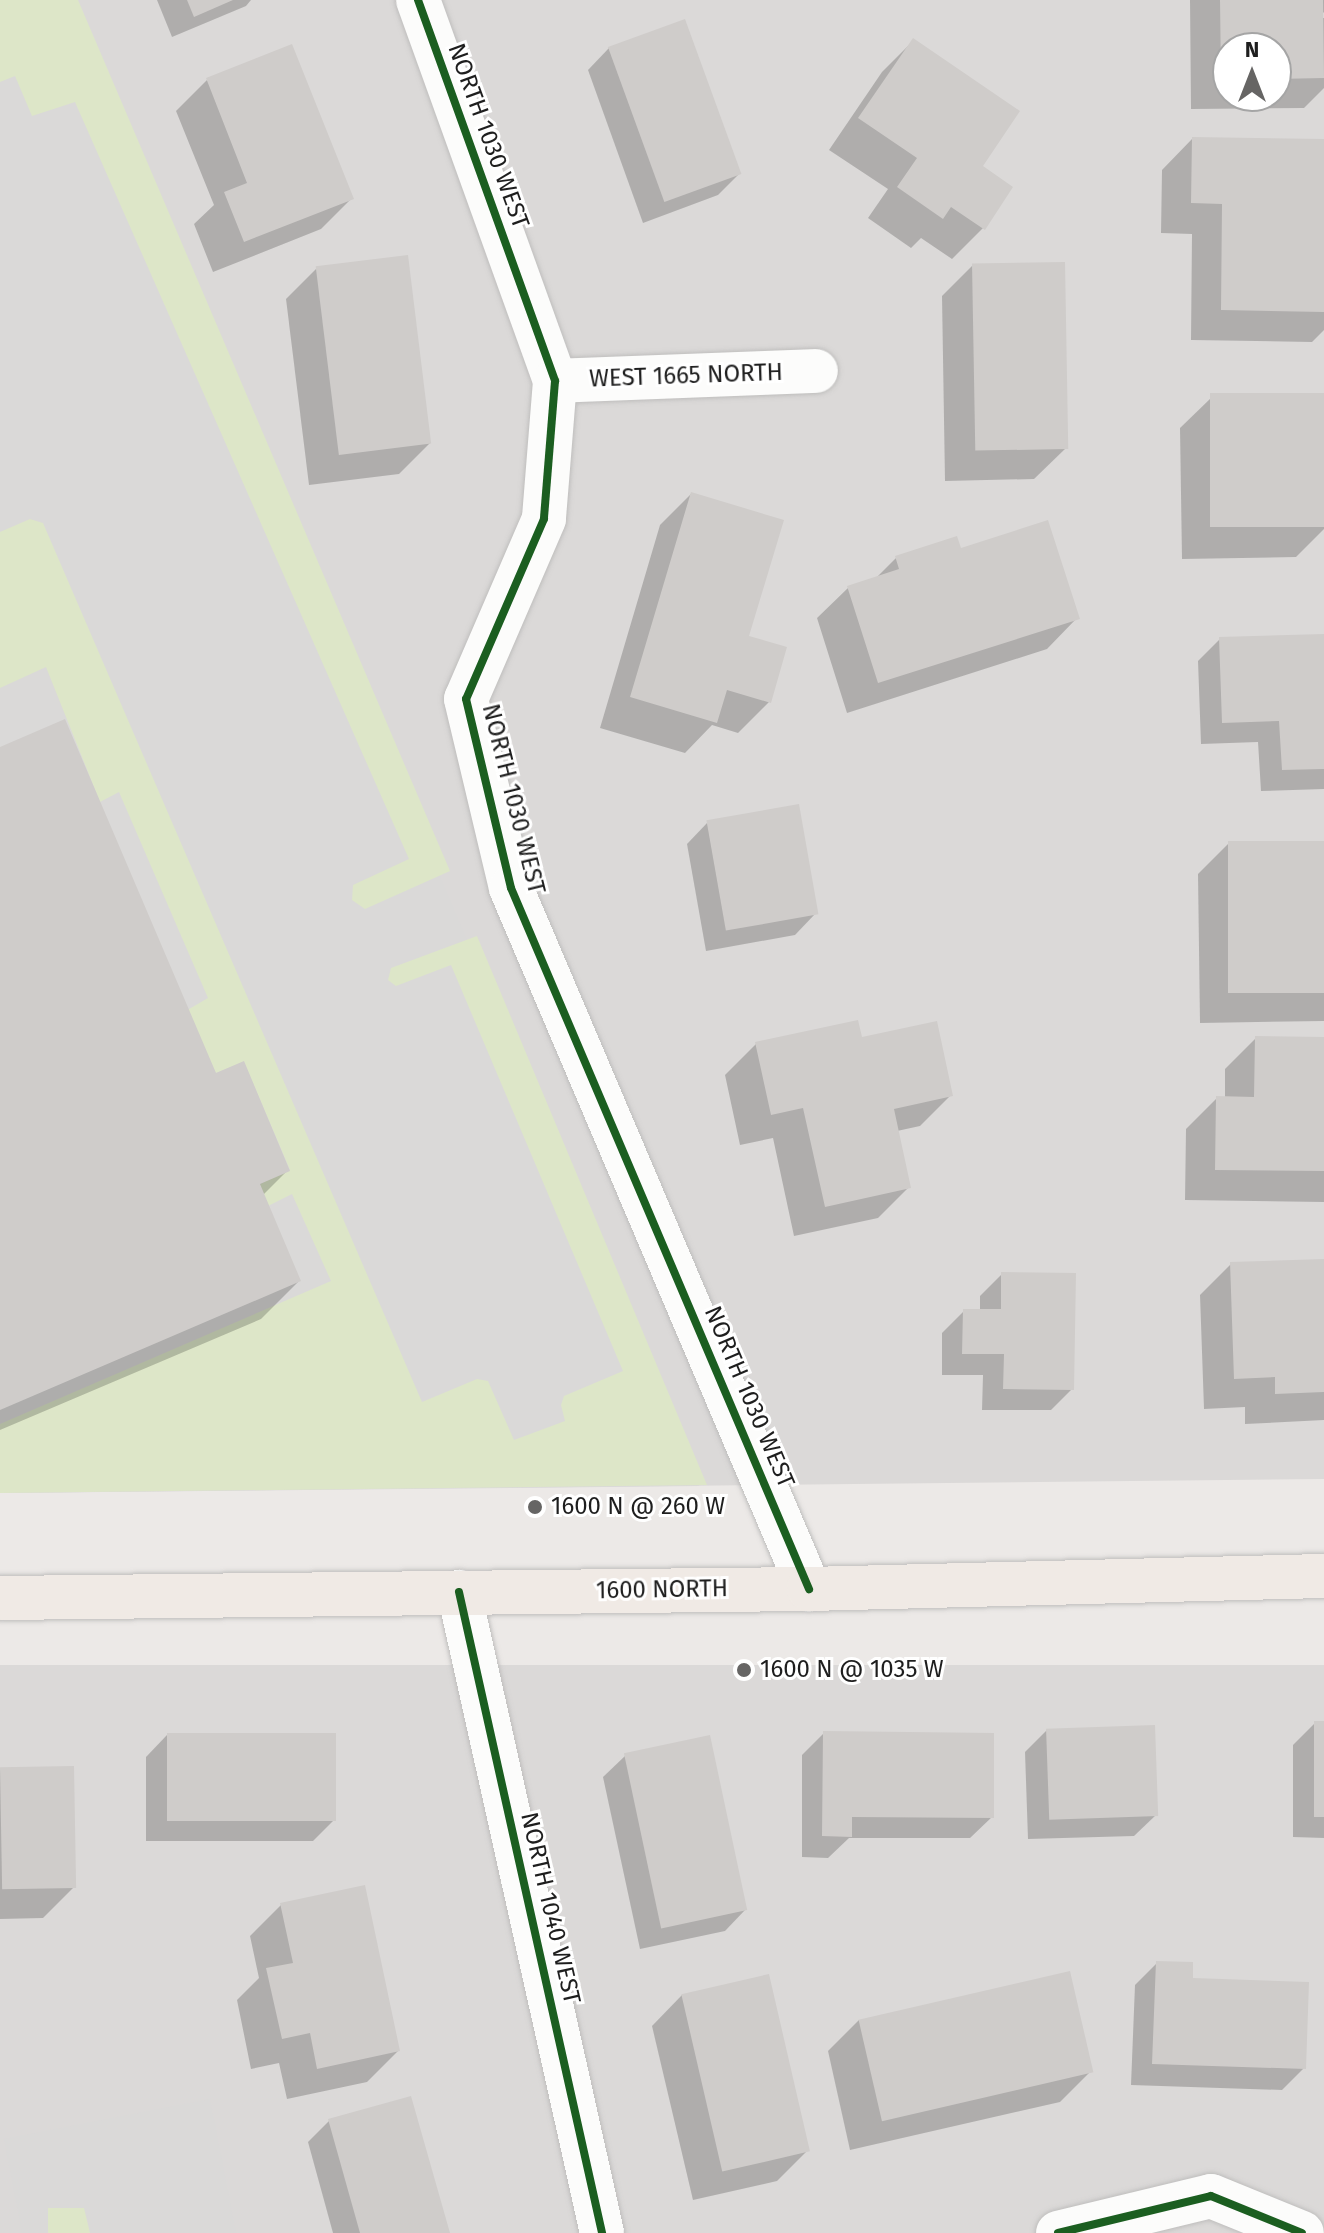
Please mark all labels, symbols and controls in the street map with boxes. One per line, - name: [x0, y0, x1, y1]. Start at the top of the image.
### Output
- north arrow: [1212, 32, 1292, 112]
- text: N: [1245, 36, 1259, 63]
- street label: NORTH 1030 WEST: [441, 40, 535, 232]
- street label: WEST 1665 NORTH: [589, 358, 783, 394]
- street label: NORTH 1030 WEST: [475, 701, 551, 897]
- street label: NORTH 1030 WEST: [698, 1302, 800, 1492]
- place label: 1600 N @ 260 W: [551, 1493, 725, 1521]
- marker: 1600 N @ 260 W: [526, 1498, 544, 1516]
- street label: 1600 NORTH: [596, 1574, 728, 1606]
- place label: 1600 N @ 1035 W: [760, 1656, 944, 1684]
- marker: 1600 N @ 1035 W: [735, 1661, 753, 1679]
- street label: NORTH 1040 WEST: [514, 1809, 586, 2007]

